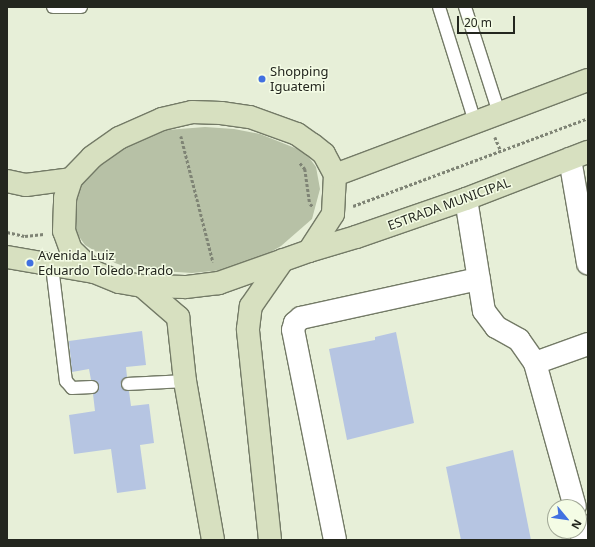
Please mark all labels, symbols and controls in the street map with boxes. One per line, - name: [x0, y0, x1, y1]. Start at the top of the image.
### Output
- scale bar: [459, 8, 517, 34]
- text: 20 m: [464, 14, 492, 31]
- place label: Shopping Iguatemi: [270, 64, 328, 95]
- marker: Shopping Iguatemi: [257, 74, 267, 84]
- street label: ESTRADA MUNICIPAL: [386, 175, 512, 233]
- place label: Avenida Luiz Eduardo Toledo Prado: [38, 248, 173, 279]
- marker: Avenida Luiz Eduardo Toledo Prado: [25, 258, 35, 268]
- north arrow: [547, 499, 587, 539]
- text: N: [568, 517, 586, 532]

